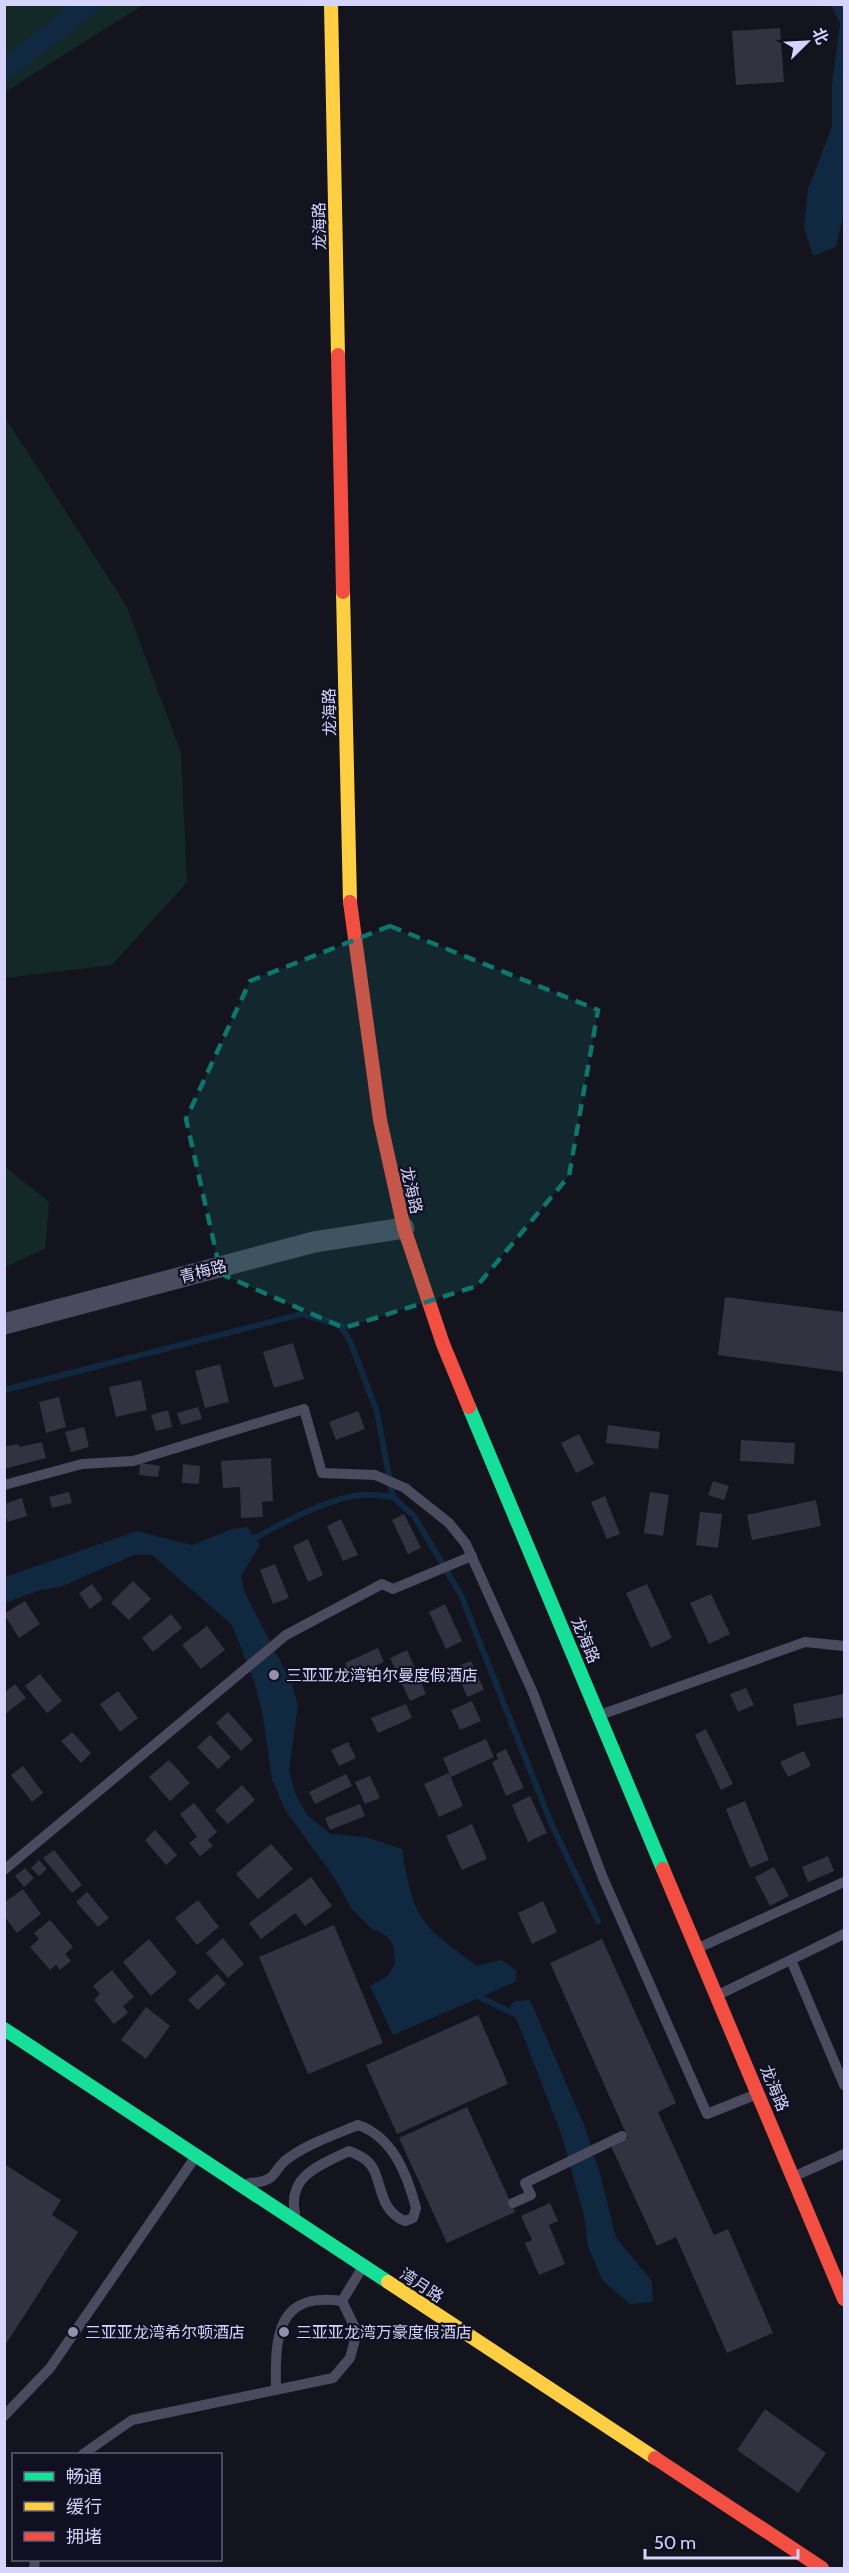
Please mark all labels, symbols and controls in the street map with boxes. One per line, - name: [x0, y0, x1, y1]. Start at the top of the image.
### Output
- north arrow: [777, 12, 837, 72]
- text: 北: [808, 25, 832, 47]
- street label: 龙海路: [310, 202, 329, 250]
- street label: 龙海路: [320, 688, 339, 736]
- street label: 龙海路: [397, 1165, 426, 1216]
- street label: 青梅路: [177, 1256, 229, 1287]
- street label: 龙海路: [567, 1614, 604, 1666]
- place label: 三亚亚龙湾铂尔曼度假酒店: [286, 1666, 478, 1685]
- marker: 三亚亚龙湾铂尔曼度假酒店: [267, 1668, 281, 1682]
- street label: 龙海路: [756, 2062, 793, 2114]
- street label: 湾月路: [396, 2264, 447, 2306]
- place label: 三亚亚龙湾希尔顿酒店: [85, 2323, 245, 2342]
- place label: 三亚亚龙湾万豪度假酒店: [296, 2323, 472, 2342]
- marker: 三亚亚龙湾希尔顿酒店: [66, 2325, 80, 2339]
- marker: 三亚亚龙湾万豪度假酒店: [277, 2325, 291, 2339]
- legend: [12, 2453, 222, 2561]
- text: 畅通: [66, 2466, 102, 2488]
- text: 缓行: [66, 2496, 102, 2518]
- scale bar: [645, 2522, 798, 2560]
- text: 拥堵: [66, 2526, 102, 2548]
- text: 50 m: [654, 2532, 696, 2554]

